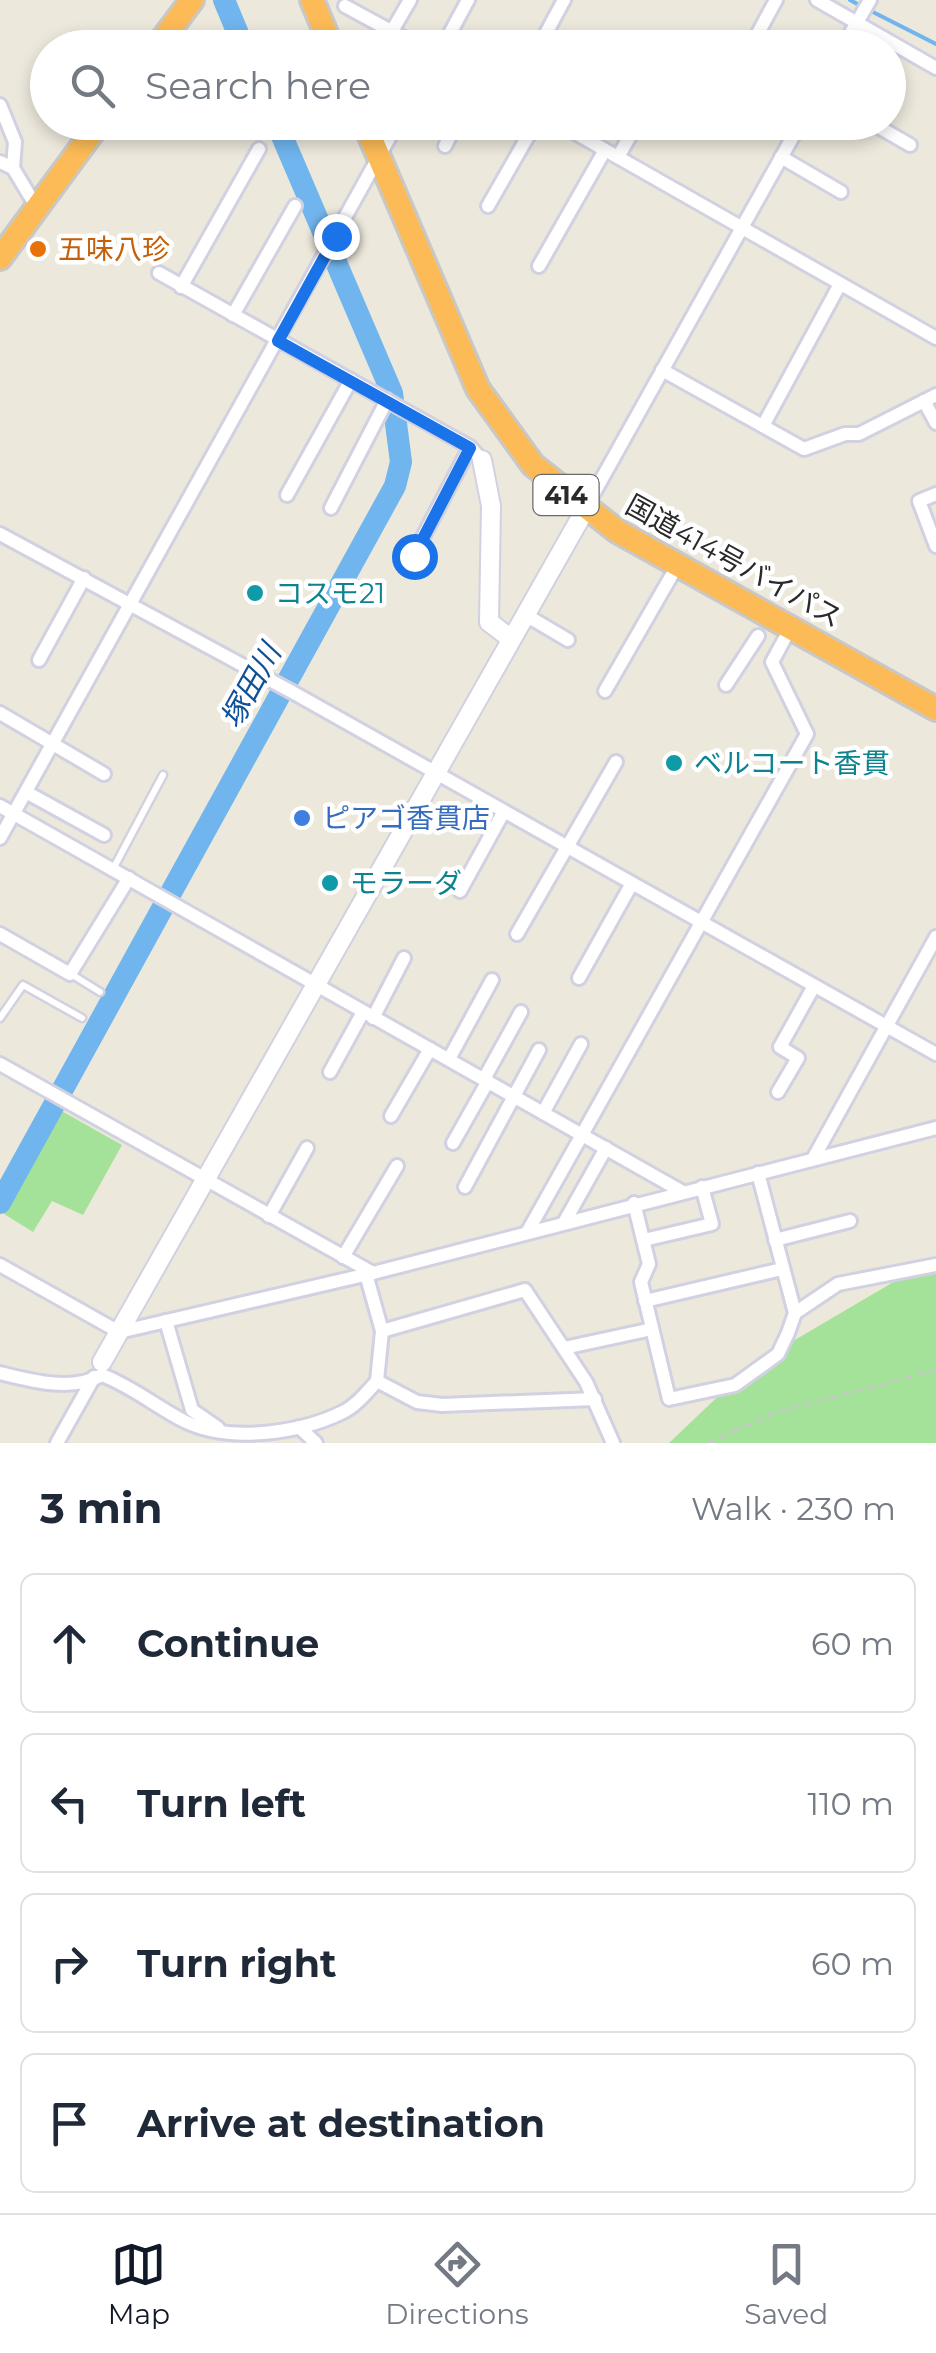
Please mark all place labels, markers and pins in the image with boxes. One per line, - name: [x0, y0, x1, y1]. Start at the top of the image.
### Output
- place label: 五味八珍: [58, 232, 170, 266]
- marker: 五味八珍: [27, 238, 49, 260]
- place label: コスモ21: [275, 576, 385, 610]
- marker: コスモ21: [244, 582, 266, 604]
- place label: ベルコート香貫: [694, 746, 889, 780]
- marker: ベルコート香貫: [663, 752, 685, 774]
- place label: ピアゴ香貫店: [322, 801, 490, 835]
- marker: ピアゴ香貫店: [291, 807, 313, 829]
- place label: モラーダ: [350, 866, 462, 900]
- marker: モラーダ: [319, 872, 341, 894]

